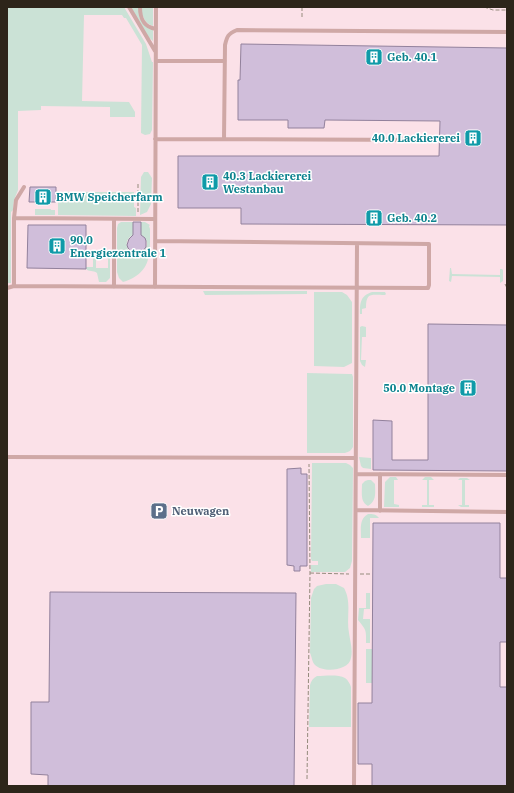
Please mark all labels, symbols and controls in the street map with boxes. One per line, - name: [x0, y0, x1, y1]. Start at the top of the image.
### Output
- building icon: Geb. 40.1: [364, 47, 384, 67]
- place label: Geb. 40.1: [387, 50, 437, 64]
- building icon: 40.0 Lackiererei: [463, 128, 483, 148]
- place label: 40.0 Lackiererei: [372, 131, 460, 145]
- place label: 40.3 Lackiererei Westanbau: [223, 169, 312, 196]
- building icon: 40.3 Lackiererei Westanbau: [200, 172, 220, 192]
- building icon: BMW Speicherfarm: [33, 187, 53, 207]
- place label: BMW Speicherfarm: [56, 190, 163, 204]
- building icon: Geb. 40.2: [364, 208, 384, 228]
- place label: Geb. 40.2: [387, 211, 437, 225]
- place label: 90.0 Energiezentrale 1: [70, 233, 167, 260]
- building icon: 90.0 Energiezentrale 1: [47, 236, 67, 256]
- building icon: 50.0 Montage: [458, 378, 478, 398]
- place label: 50.0 Montage: [383, 381, 455, 395]
- parking icon: Neuwagen: [149, 501, 169, 521]
- place label: Neuwagen: [172, 504, 229, 518]

